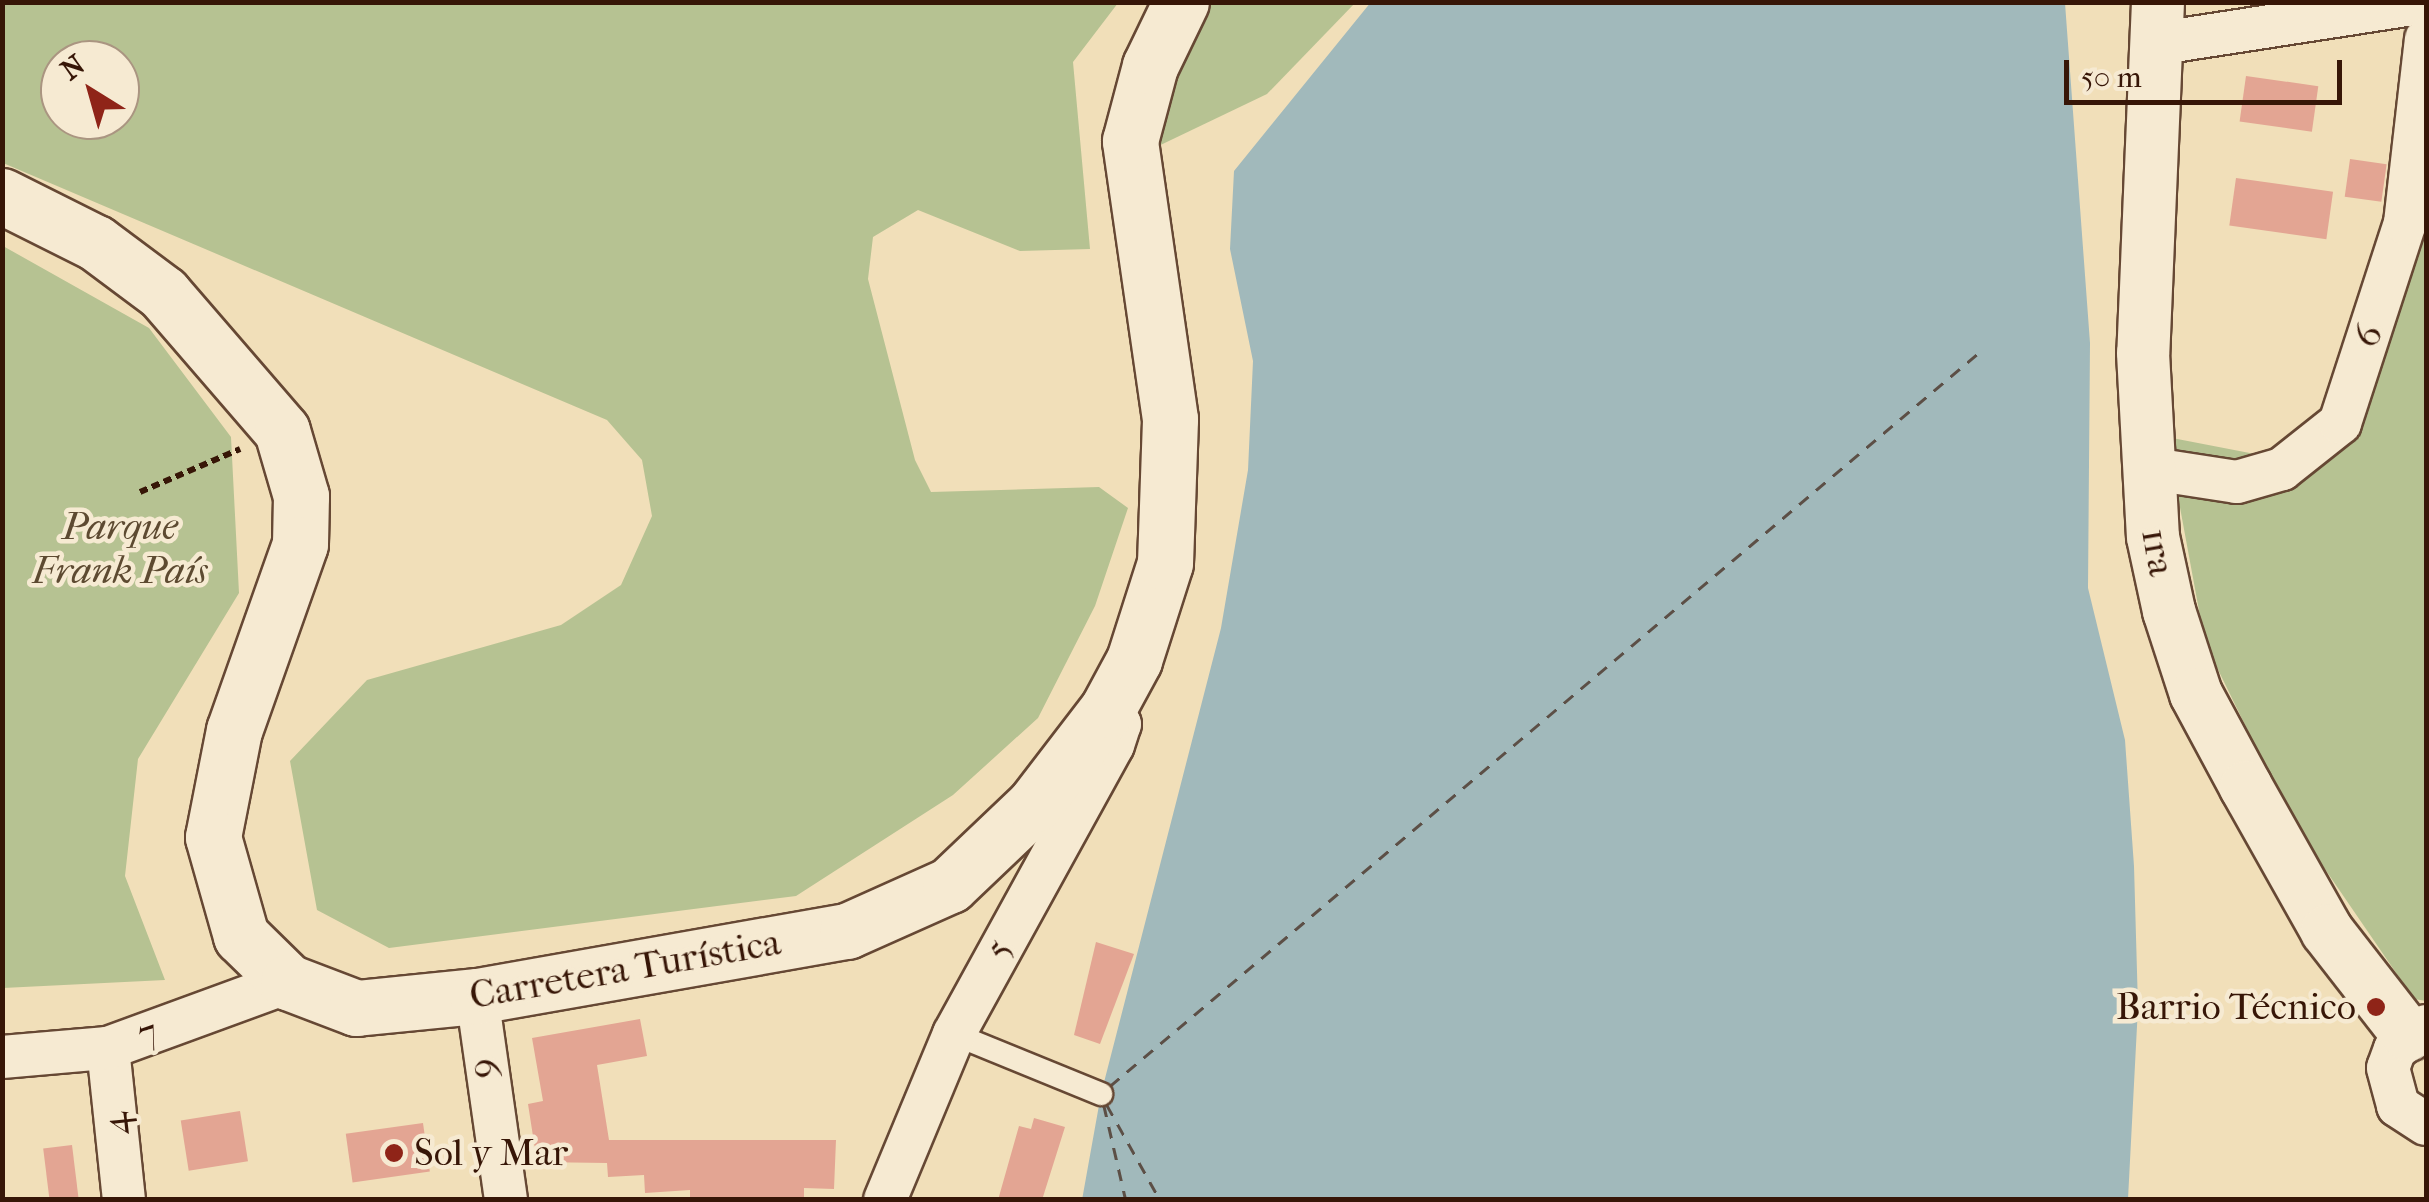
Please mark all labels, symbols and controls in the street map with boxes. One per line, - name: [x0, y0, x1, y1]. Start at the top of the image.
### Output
- north arrow: [40, 40, 140, 140]
- scale bar: [2069, 40, 2346, 102]
- text: N: [54, 48, 91, 87]
- text: 50 m: [2081, 60, 2142, 95]
- street label: 6: [2343, 319, 2393, 353]
- park label: Parque Frank País: [33, 504, 207, 594]
- street label: 1ra: [2131, 525, 2185, 579]
- street label: Carretera Turística: [466, 919, 784, 1019]
- street label: 5: [974, 931, 1022, 967]
- place label: Barrio Técnico: [2116, 984, 2356, 1030]
- marker: Barrio Técnico: [2365, 996, 2387, 1018]
- street label: 7: [132, 1008, 164, 1058]
- street label: 6: [463, 1055, 511, 1081]
- street label: 4: [92, 1110, 140, 1138]
- place label: Sol y Mar: [414, 1130, 568, 1176]
- marker: Sol y Mar: [383, 1142, 405, 1164]

